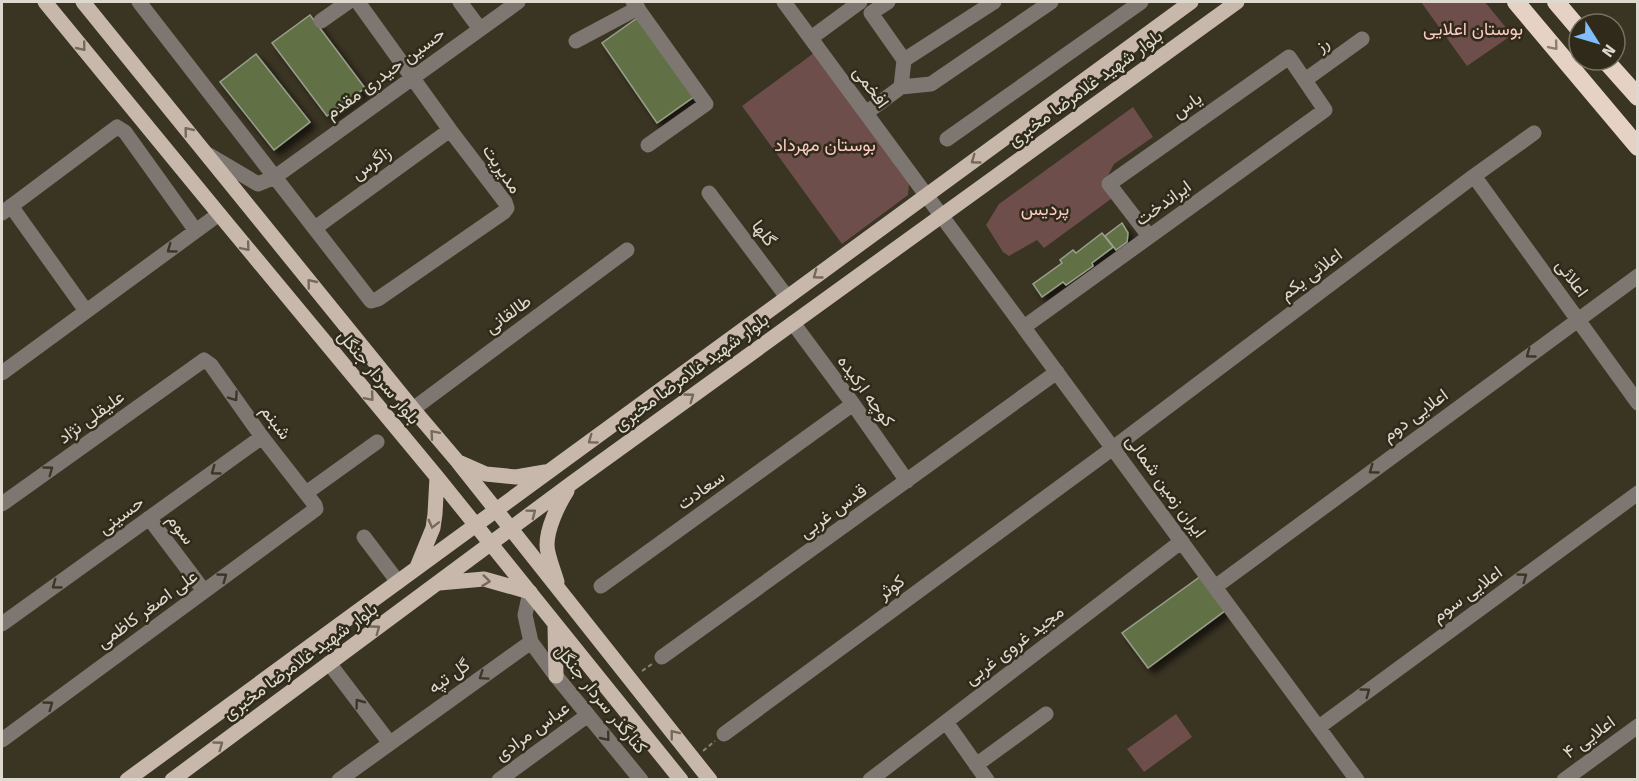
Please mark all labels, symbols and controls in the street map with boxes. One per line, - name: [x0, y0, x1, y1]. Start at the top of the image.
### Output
- north arrow: [1567, 12, 1627, 72]
- park label: بوستان اعلایی: [1423, 18, 1523, 40]
- street label: حسین حیدری مقدم: [321, 22, 450, 125]
- street label: بلوار شهید غلامرضا مخبری: [1003, 24, 1167, 152]
- street label: رز: [1310, 32, 1333, 57]
- one-way arrow: [1547, 39, 1558, 50]
- one-way arrow: [75, 40, 86, 51]
- text: N: [1598, 41, 1619, 61]
- street label: افخمی: [848, 62, 894, 112]
- street label: یاس: [1168, 87, 1206, 123]
- one-way arrow: [184, 127, 195, 138]
- park label: بوستان مهرداد: [774, 134, 876, 156]
- street label: مدیریت: [478, 140, 526, 198]
- street label: زاگرس: [347, 141, 395, 185]
- one-way arrow: [970, 153, 981, 164]
- street label: ایراندخت: [1131, 175, 1195, 231]
- park label: پردیس: [1021, 198, 1069, 221]
- street label: گلها: [747, 215, 781, 251]
- one-way arrow: [238, 240, 249, 251]
- one-way arrow: [167, 241, 178, 252]
- street label: اعلائی یکم: [1275, 243, 1347, 305]
- street label: اعلائی: [1551, 255, 1593, 301]
- one-way arrow: [813, 268, 824, 279]
- one-way arrow: [307, 278, 318, 289]
- street label: طالقانی: [480, 290, 536, 338]
- street label: بلوار شهید غلامرضا مخبری: [609, 308, 773, 436]
- street label: بلوار سردار جنگل: [333, 325, 425, 429]
- one-way arrow: [1526, 347, 1537, 358]
- street label: کوچه ارکیده: [832, 351, 899, 432]
- street label: اعلایی دوم: [1378, 384, 1453, 447]
- street label: علیقلی نژاد: [53, 385, 129, 449]
- one-way arrow: [363, 390, 374, 401]
- one-way arrow: [227, 391, 238, 402]
- one-way arrow: [683, 394, 694, 405]
- street label: شبنم: [255, 400, 296, 444]
- one-way arrow: [430, 430, 441, 441]
- street label: ایران زمین شمالی: [1121, 430, 1211, 542]
- one-way arrow: [588, 433, 599, 444]
- one-way arrow: [1369, 463, 1380, 474]
- one-way arrow: [210, 464, 221, 475]
- street label: سعادت: [673, 465, 729, 515]
- one-way arrow: [43, 467, 54, 478]
- street label: قدس غربی: [795, 479, 871, 543]
- street label: حسینی: [94, 491, 148, 539]
- street label: سوم: [162, 509, 200, 549]
- one-way arrow: [526, 509, 537, 520]
- one-way arrow: [427, 519, 440, 529]
- street label: اعلایی سوم: [1427, 561, 1507, 628]
- street label: علی اصغر کاظمی: [92, 565, 202, 653]
- street label: کوثر: [872, 570, 909, 605]
- one-way arrow: [1516, 573, 1527, 584]
- one-way arrow: [216, 574, 227, 585]
- one-way arrow: [481, 574, 490, 587]
- one-way arrow: [52, 578, 63, 589]
- street label: بلوار شهید غلامرضا مخبری: [218, 597, 382, 725]
- street label: مجید غروی غربی: [960, 600, 1068, 690]
- one-way arrow: [369, 625, 380, 636]
- street label: کنارگذر سردار جنگل: [550, 640, 652, 758]
- street label: گل تپه: [424, 654, 475, 699]
- one-way arrow: [479, 669, 490, 680]
- one-way arrow: [1359, 689, 1370, 700]
- street label: عباس مرادی: [490, 696, 574, 766]
- one-way arrow: [355, 699, 366, 710]
- one-way arrow: [42, 701, 53, 712]
- street label: اعلایی ۴: [1559, 711, 1619, 763]
- one-way arrow: [670, 729, 681, 740]
- one-way arrow: [599, 730, 610, 741]
- one-way arrow: [212, 741, 223, 752]

